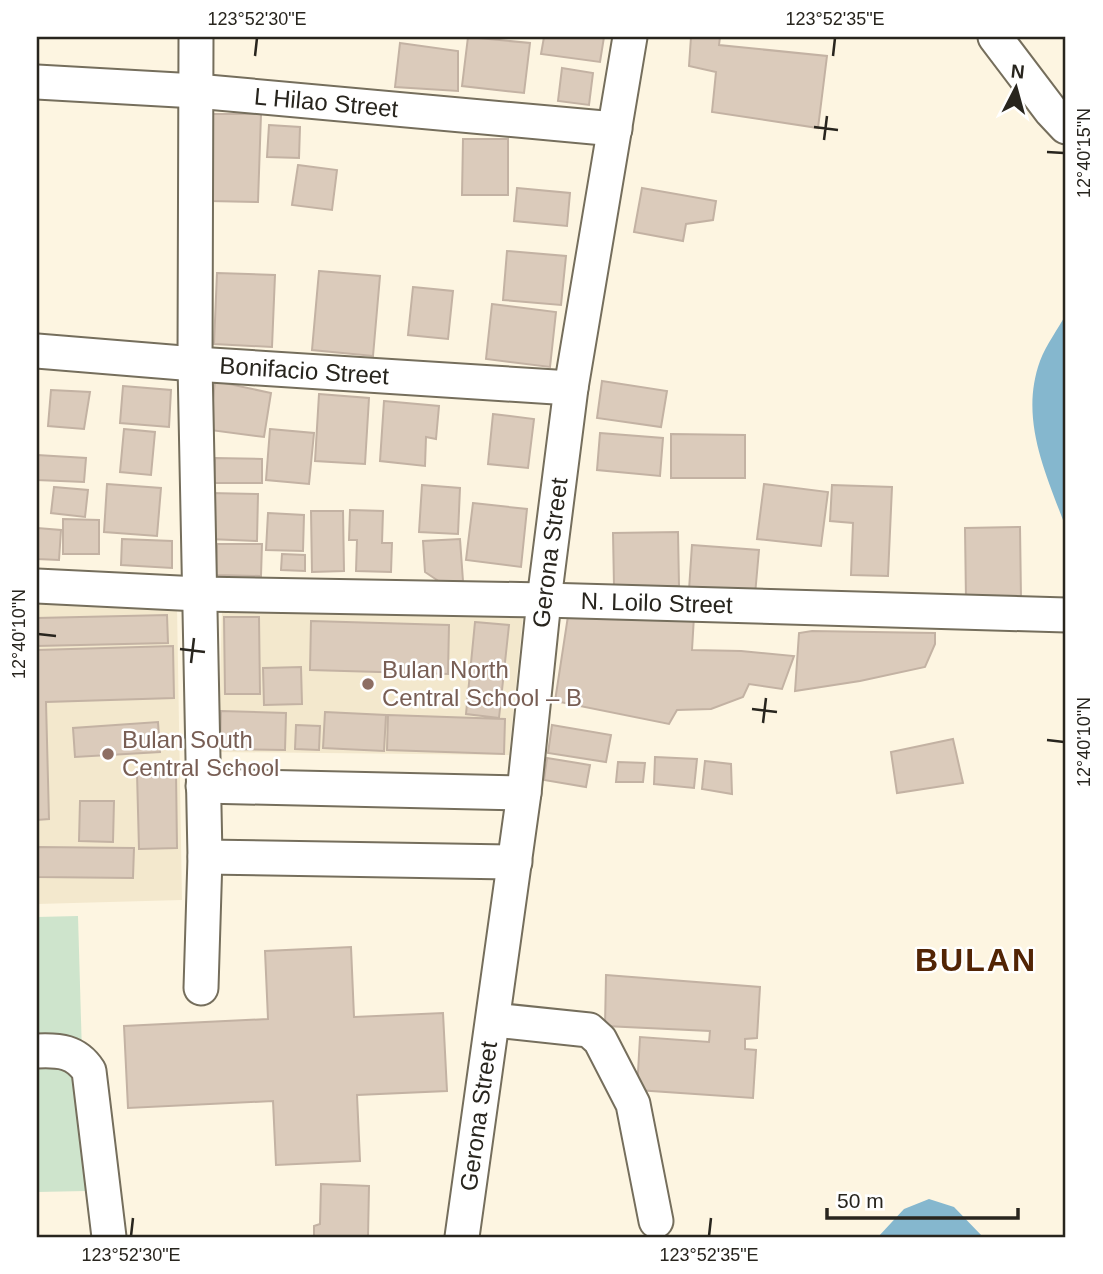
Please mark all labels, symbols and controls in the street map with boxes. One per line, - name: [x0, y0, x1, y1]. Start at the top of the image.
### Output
- text: 123°52'30"E: [207, 9, 307, 29]
- text: 123°52'35"E: [785, 9, 885, 29]
- north arrow: [981, 52, 1050, 122]
- text: N: [1010, 60, 1026, 83]
- street label: L Hilao Street: [253, 82, 400, 122]
- text: 12°40'15"N: [1074, 108, 1094, 198]
- street label: Bonifacio Street: [219, 352, 390, 389]
- street label: Gerona Street: [527, 476, 572, 629]
- street label: N. Loilo Street: [580, 587, 734, 618]
- text: 12°40'10"N: [9, 589, 29, 679]
- place label: Bulan North Central School – B: [382, 656, 582, 711]
- marker: Bulan North Central School – B: [360, 676, 376, 692]
- text: 12°40'10"N: [1074, 697, 1094, 787]
- place label: Bulan South Central School: [122, 726, 279, 781]
- marker: Bulan South Central School: [100, 746, 116, 762]
- district label: BULAN: [915, 942, 1037, 978]
- street label: Gerona Street: [455, 1039, 502, 1193]
- scale bar: [827, 1176, 1017, 1220]
- text: 50 m: [837, 1189, 884, 1212]
- text: 123°52'30"E: [81, 1245, 181, 1265]
- text: 123°52'35"E: [659, 1245, 759, 1265]

